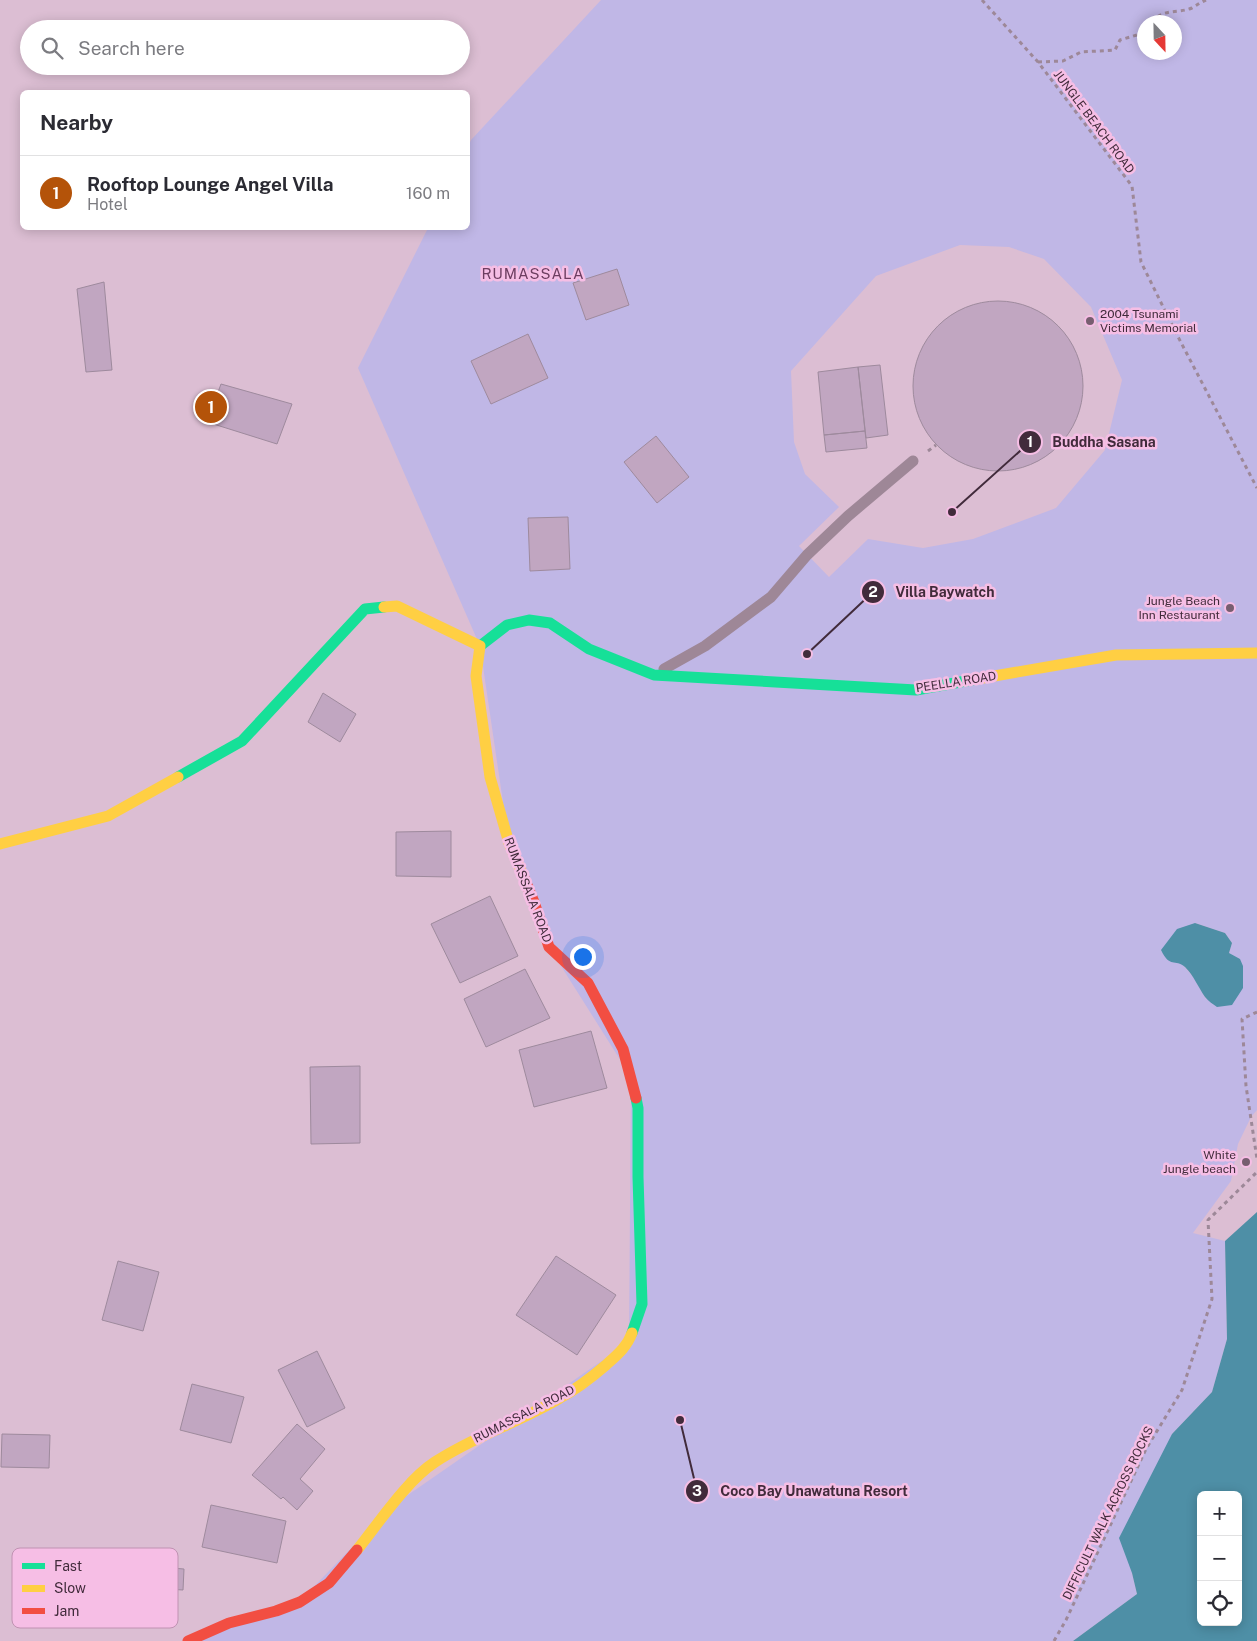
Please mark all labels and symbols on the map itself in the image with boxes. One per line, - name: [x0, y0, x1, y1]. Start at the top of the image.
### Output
- north arrow: [1137, 15, 1182, 60]
- street label: JUNGLE BEACH ROAD: [1051, 68, 1137, 176]
- district label: RUMASSALA: [481, 265, 585, 282]
- place label: 2004 Tsunami Victims Memorial: [1100, 307, 1197, 335]
- marker: 2004 Tsunami Victims Memorial: [1084, 315, 1096, 327]
- pin: 1: [195, 388, 227, 426]
- callout: Buddha Sasana: [1017, 428, 1165, 457]
- text: 1: [1027, 433, 1033, 450]
- text: Buddha Sasana: [1052, 434, 1156, 450]
- callout: Villa Baywatch: [860, 578, 1005, 607]
- text: 2: [868, 583, 878, 600]
- text: Villa Baywatch: [895, 584, 995, 600]
- place label: Jungle Beach Inn Restaurant: [1138, 594, 1220, 622]
- marker: Jungle Beach Inn Restaurant: [1224, 602, 1236, 614]
- street label: PEELLA ROAD: [915, 669, 997, 695]
- street label: RUMASSALA ROAD: [501, 835, 555, 945]
- your location: [570, 944, 596, 970]
- place label: White Jungle beach: [1163, 1148, 1236, 1176]
- marker: White Jungle beach: [1240, 1156, 1252, 1168]
- street label: RUMASSALA ROAD: [471, 1382, 577, 1446]
- street label: DIFFICULT WALK ACROSS ROCKS: [1060, 1424, 1156, 1602]
- callout: Coco Bay Unawatuna Resort: [685, 1477, 918, 1506]
- text: 3: [692, 1482, 702, 1499]
- text: Coco Bay Unawatuna Resort: [720, 1483, 908, 1499]
- legend: [12, 1548, 178, 1628]
- text: Fast: [54, 1558, 82, 1574]
- text: Slow: [54, 1580, 86, 1596]
- text: Jam: [54, 1603, 79, 1619]

